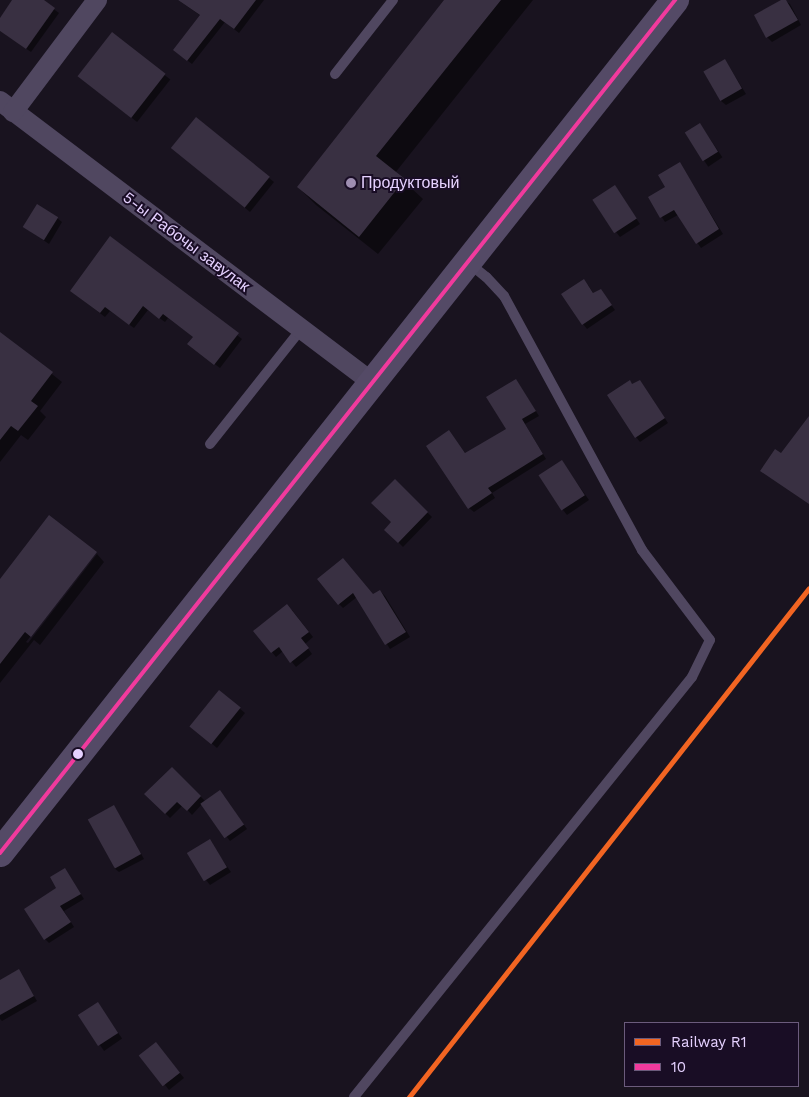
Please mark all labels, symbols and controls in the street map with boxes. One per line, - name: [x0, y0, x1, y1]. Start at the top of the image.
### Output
- place label: Продуктовый: [361, 173, 459, 193]
- marker: Продуктовый: [345, 177, 357, 189]
- street label: 5-ы Рабочы завулак: [119, 188, 253, 296]
- unlabelled marker: [73, 749, 83, 759]
- legend: [624, 1022, 799, 1087]
- text: Railway R1: [671, 1033, 747, 1051]
- text: 10: [671, 1058, 686, 1076]

